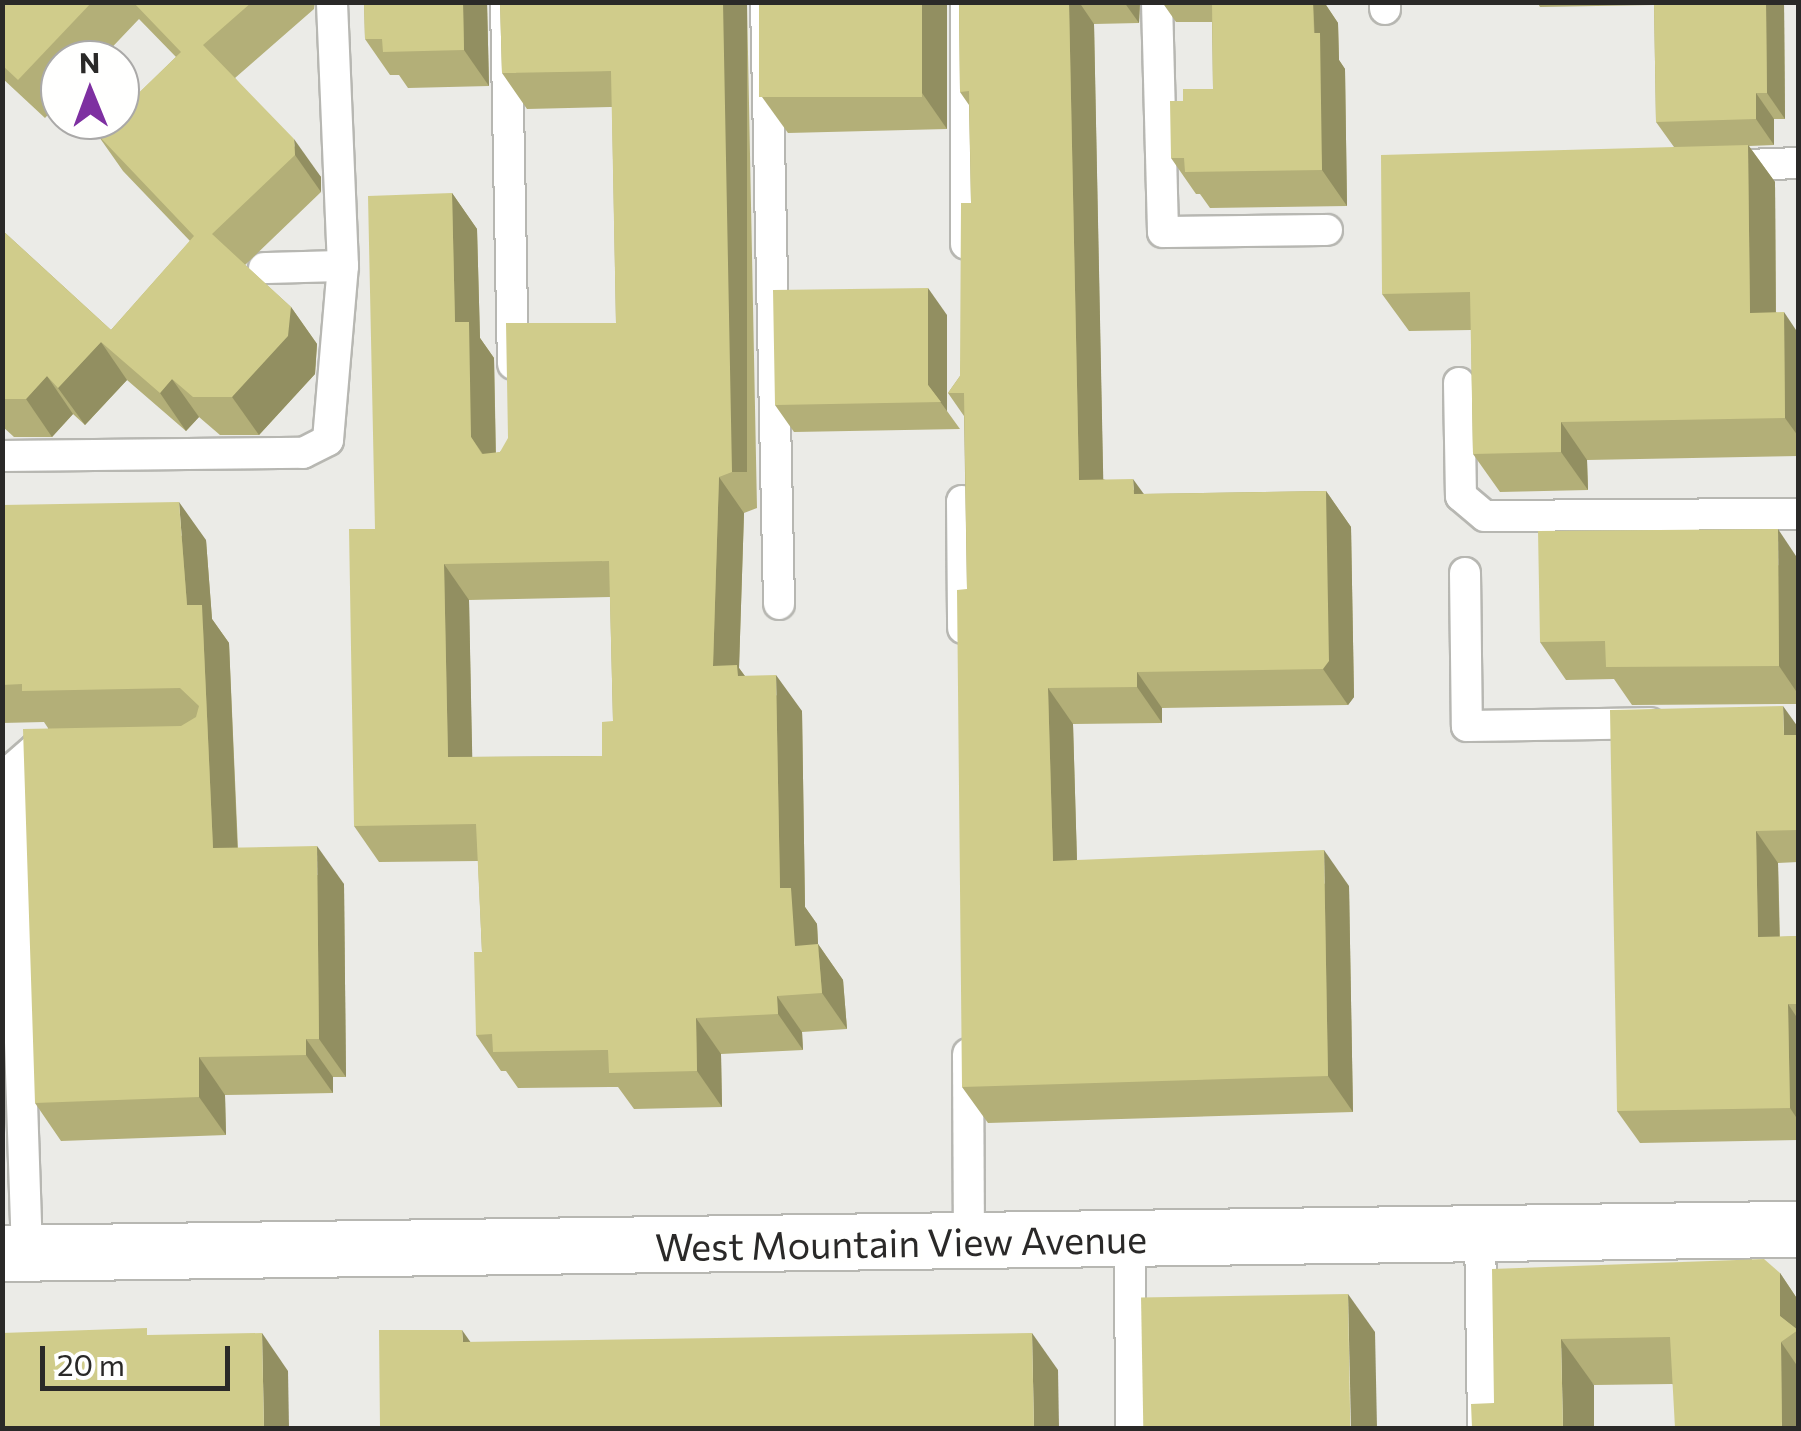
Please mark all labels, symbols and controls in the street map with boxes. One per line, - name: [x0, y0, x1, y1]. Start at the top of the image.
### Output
- north arrow: [40, 40, 140, 140]
- text: N: [79, 45, 100, 79]
- street label: West Mountain View Avenue: [655, 1215, 1147, 1269]
- scale bar: [45, 1326, 235, 1388]
- text: 20 m: [57, 1345, 125, 1382]

